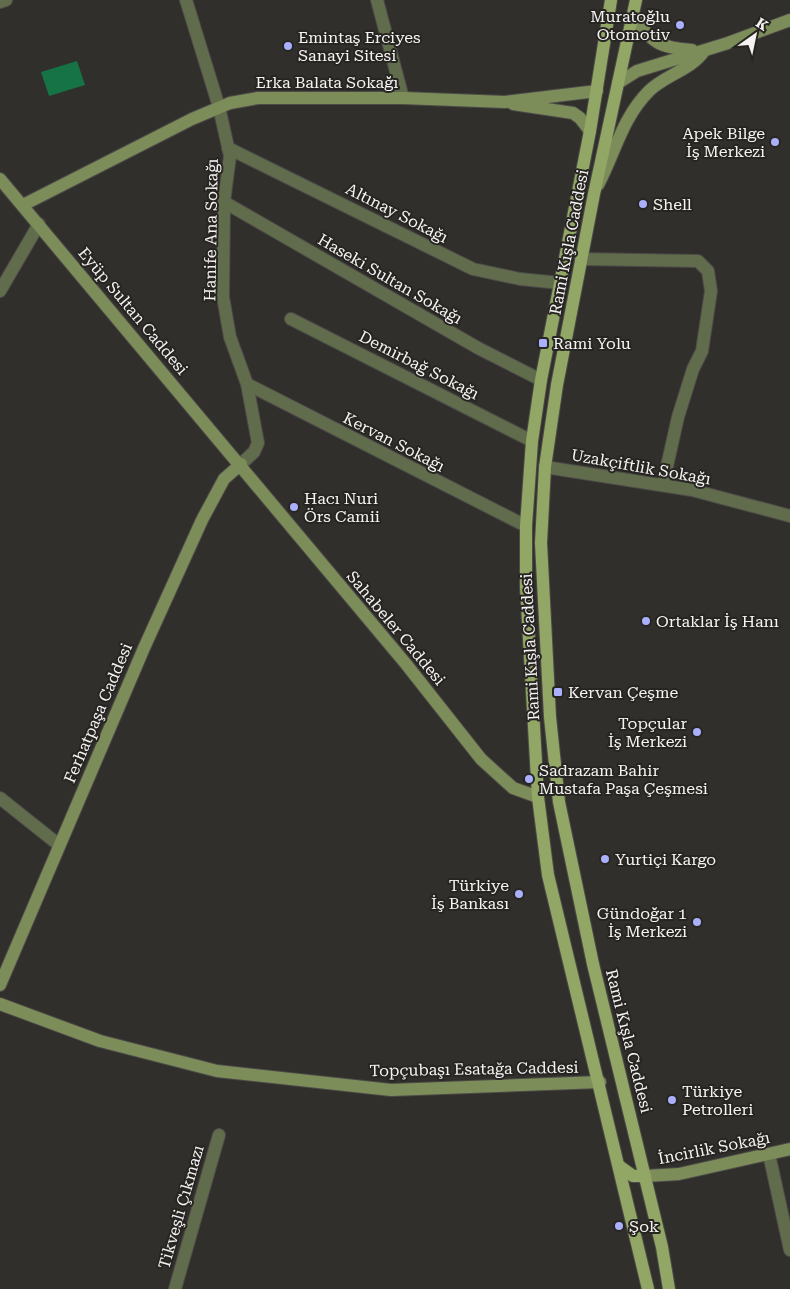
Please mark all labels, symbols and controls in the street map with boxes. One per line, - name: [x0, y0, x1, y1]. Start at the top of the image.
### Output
- place label: Muratoğlu Otomotiv: [590, 7, 671, 44]
- north arrow: [730, 10, 780, 60]
- text: K: [753, 14, 771, 34]
- marker: Muratoğlu Otomotiv: [674, 19, 686, 31]
- place label: Emintaş Erciyes Sanayi Sitesi: [298, 28, 421, 65]
- marker: Emintaş Erciyes Sanayi Sitesi: [282, 40, 294, 52]
- street label: Erka Balata Sokağı: [256, 73, 398, 92]
- place label: Apek Bilge İş Merkezi: [682, 124, 765, 161]
- marker: Apek Bilge İş Merkezi: [769, 136, 781, 148]
- street label: Hanife Ana Sokağı: [200, 158, 222, 302]
- street label: Rami Kışla Caddesi: [546, 168, 592, 316]
- street label: Altınay Sokağı: [343, 179, 451, 247]
- place label: Shell: [653, 195, 692, 214]
- marker: Shell: [637, 198, 649, 210]
- street label: Haseki Sultan Sokağı: [314, 230, 466, 328]
- street label: Eyüp Sultan Caddesi: [74, 244, 192, 378]
- street label: Demirbağ Sokağı: [356, 327, 482, 403]
- place label: Rami Yolu: [553, 334, 631, 353]
- marker: Rami Yolu: [537, 337, 549, 349]
- street label: Kervan Sokağı: [340, 408, 448, 476]
- street label: Uzakçiftlik Sokağı: [570, 445, 712, 489]
- place label: Hacı Nuri Örs Camii: [304, 489, 380, 526]
- marker: Hacı Nuri Örs Camii: [288, 501, 300, 513]
- street label: Sahabeler Caddesi: [343, 567, 449, 689]
- street label: Rami Kışla Caddesi: [517, 573, 543, 721]
- place label: Ortaklar İş Hanı: [656, 612, 779, 631]
- marker: Ortaklar İş Hanı: [640, 615, 652, 627]
- street label: Ferhatpaşa Caddesi: [60, 640, 136, 786]
- place label: Kervan Çeşme: [568, 683, 679, 702]
- marker: Kervan Çeşme: [552, 686, 564, 698]
- place label: Topçular İş Merkezi: [608, 714, 687, 751]
- marker: Topçular İş Merkezi: [691, 726, 703, 738]
- place label: Sadrazam Bahir Mustafa Paşa Çeşmesi: [539, 761, 708, 798]
- marker: Sadrazam Bahir Mustafa Paşa Çeşmesi: [523, 773, 535, 785]
- place label: Yurtiçi Kargo: [615, 850, 716, 869]
- marker: Yurtiçi Kargo: [599, 853, 611, 865]
- place label: Türkiye İş Bankası: [431, 876, 509, 913]
- marker: Türkiye İş Bankası: [513, 888, 525, 900]
- place label: Gündoğar 1 İş Merkezi: [597, 904, 687, 941]
- marker: Gündoğar 1 İş Merkezi: [691, 916, 703, 928]
- street label: Rami Kışla Caddesi: [602, 967, 656, 1115]
- street label: Topçubaşı Esatağa Caddesi: [369, 1058, 579, 1080]
- place label: Türkiye Petrolleri: [682, 1082, 753, 1119]
- marker: Türkiye Petrolleri: [666, 1094, 678, 1106]
- street label: İncirlik Sokağı: [656, 1128, 772, 1168]
- street label: Tikveşli Çıkmazı: [154, 1143, 208, 1271]
- place label: Şok: [629, 1217, 659, 1236]
- marker: Şok: [613, 1220, 625, 1232]

